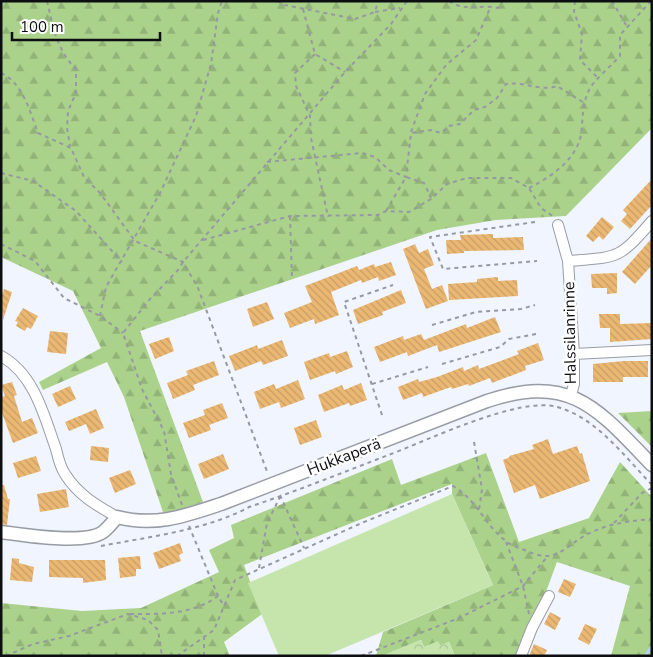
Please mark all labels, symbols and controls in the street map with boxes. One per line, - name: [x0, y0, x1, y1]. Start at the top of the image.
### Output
- scale bar: [12, 10, 160, 42]
- text: 100 m: [20, 17, 64, 37]
- street label: Halssilanrinne: [558, 281, 582, 385]
- street label: Hukkaperä: [304, 433, 384, 481]

